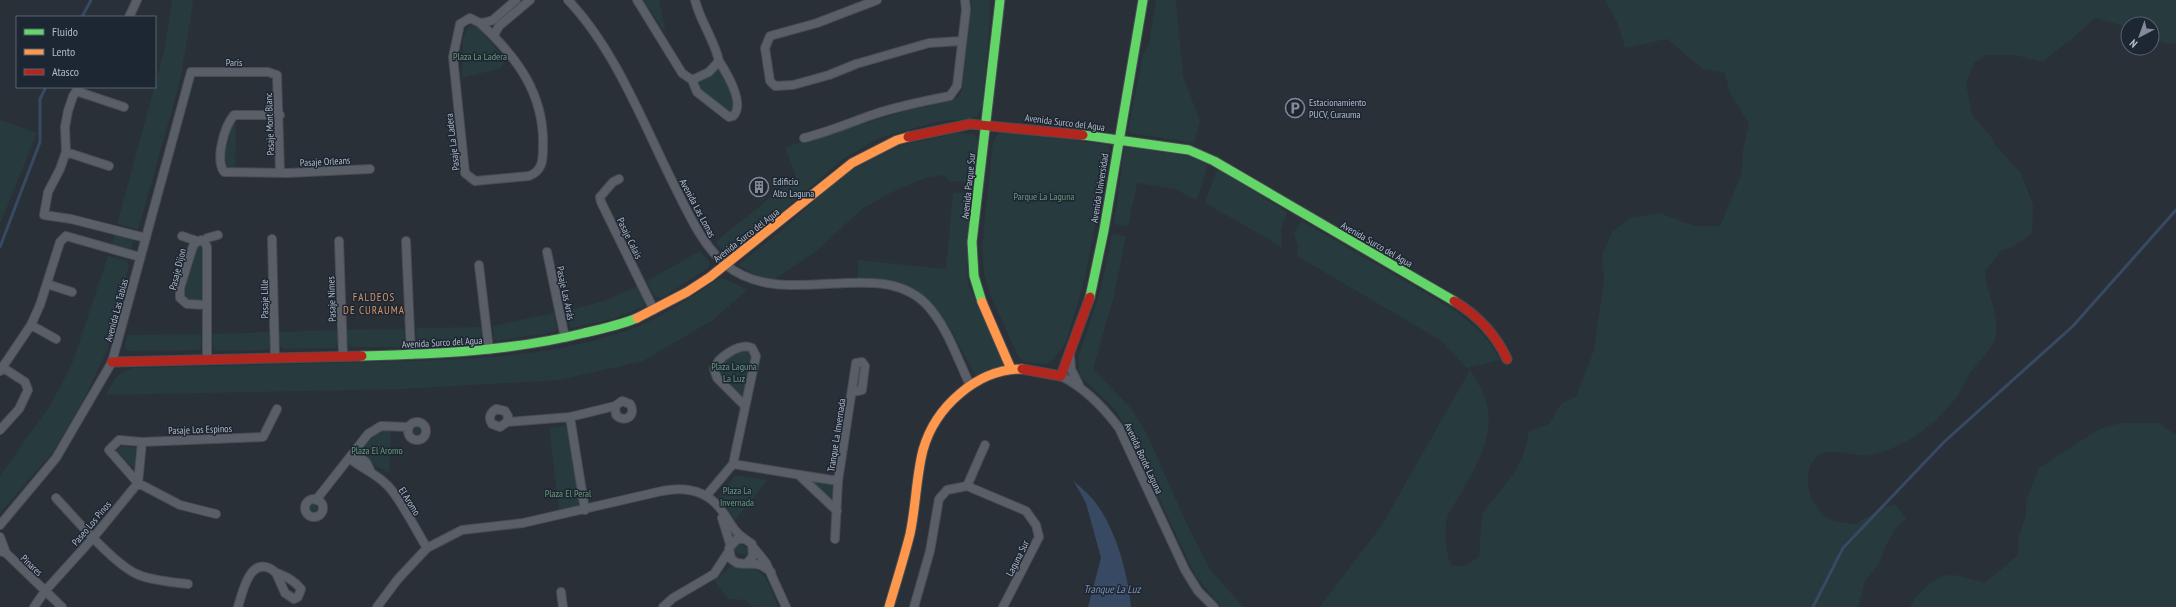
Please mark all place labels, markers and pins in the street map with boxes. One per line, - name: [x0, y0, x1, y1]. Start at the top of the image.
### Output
- place label: Estacionamiento PUCV, Curauma: [1309, 96, 1366, 121]
- parking icon: Estacionamiento PUCV, Curauma: [1284, 97, 1306, 119]
- place label: Edificio Alto Laguna: [773, 175, 814, 200]
- building icon: Edificio Alto Laguna: [748, 176, 770, 198]

